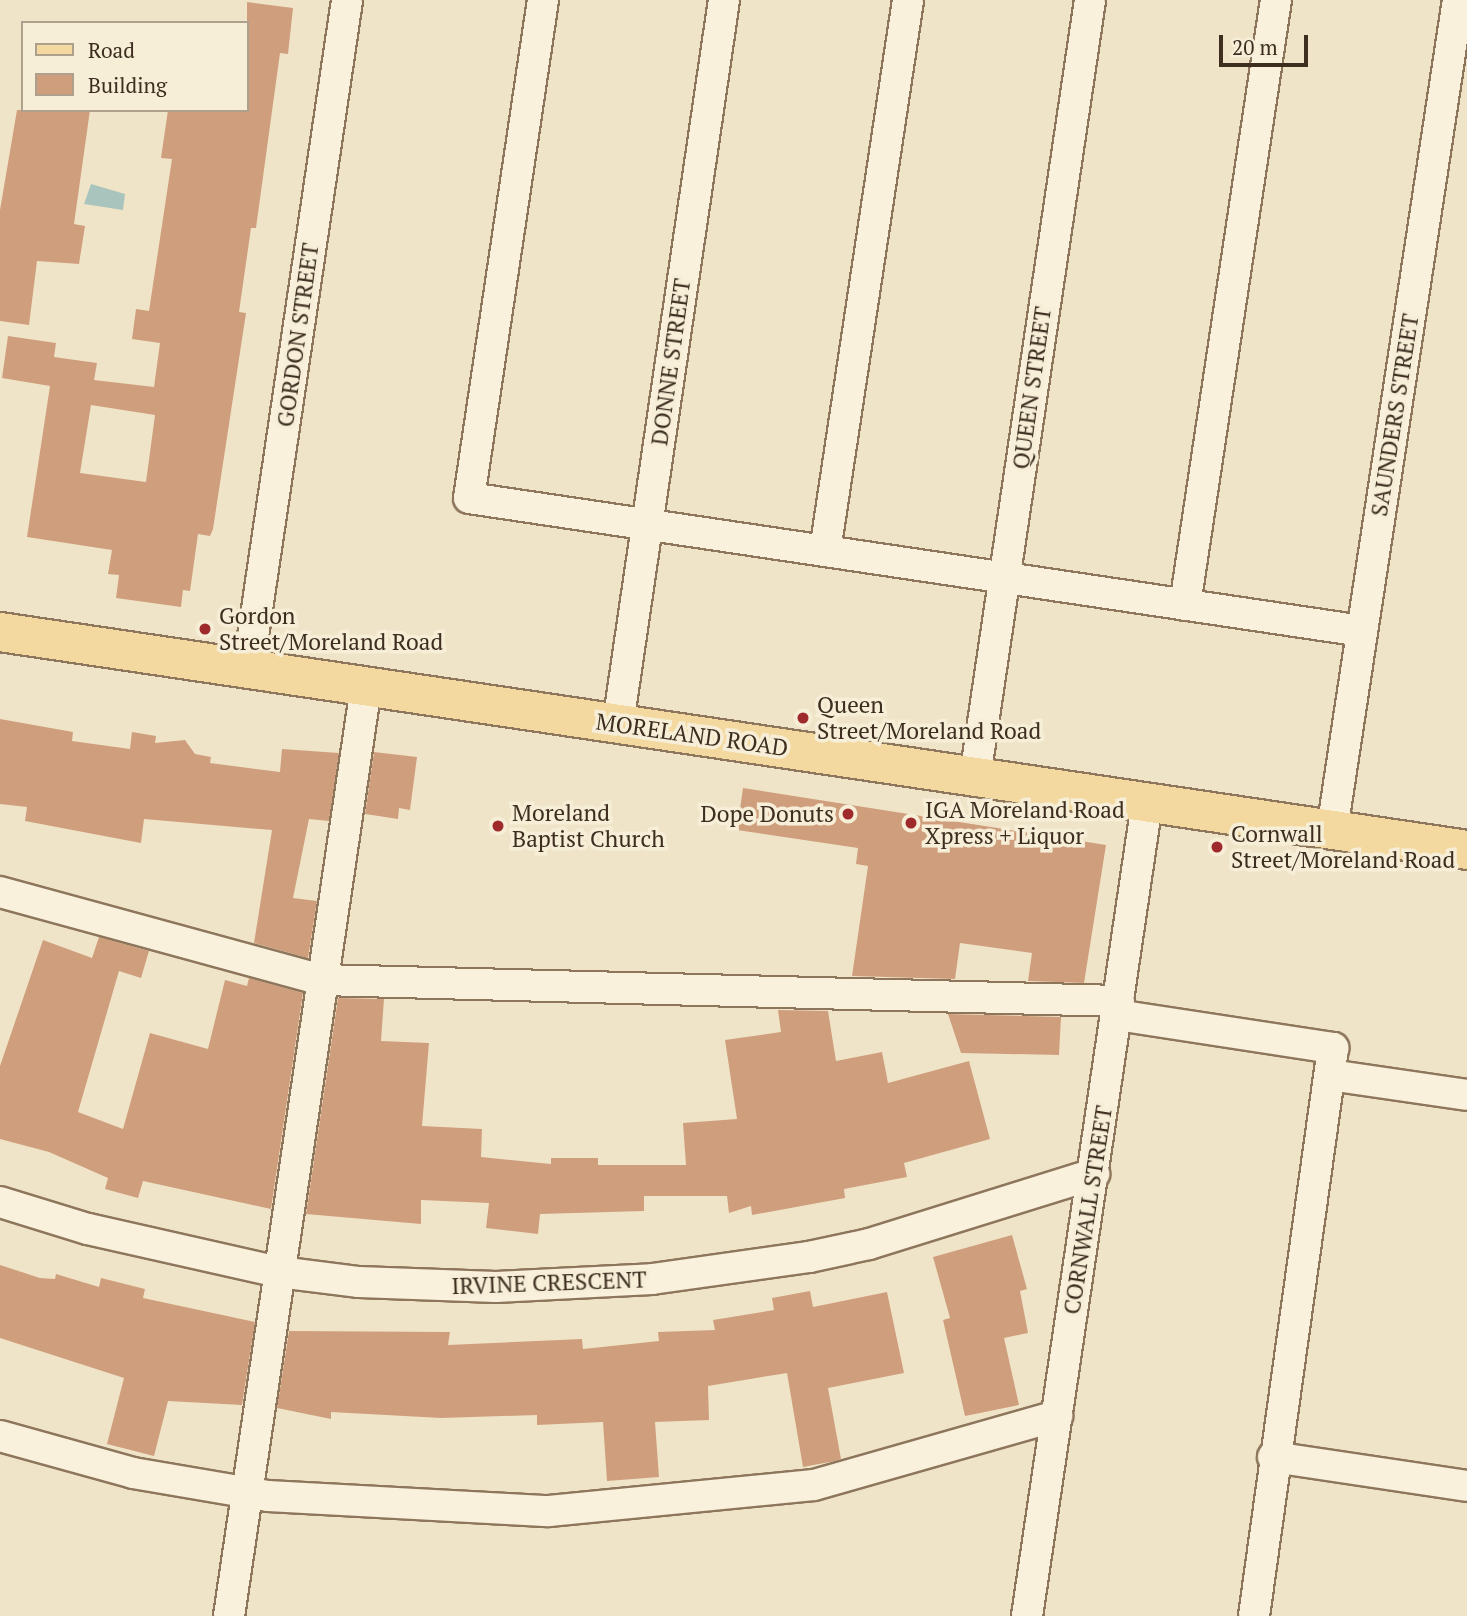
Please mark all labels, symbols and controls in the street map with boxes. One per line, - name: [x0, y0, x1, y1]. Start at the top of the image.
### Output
- legend: [21, 21, 248, 112]
- scale bar: [1222, 21, 1311, 65]
- text: 20 m: [1232, 33, 1278, 61]
- text: Road: [88, 36, 135, 64]
- text: Building: [88, 71, 167, 99]
- street label: GORDON STREET: [271, 241, 325, 429]
- street label: DONNE STREET: [646, 277, 696, 447]
- street label: QUEEN STREET: [1007, 305, 1057, 471]
- street label: SAUNDERS STREET: [1365, 312, 1425, 518]
- place label: Gordon Street/Moreland Road: [219, 602, 443, 656]
- marker: Gordon Street/Moreland Road: [197, 621, 213, 637]
- place label: Queen Street/Moreland Road: [817, 691, 1041, 745]
- street label: MORELAND ROAD: [594, 708, 790, 762]
- marker: Queen Street/Moreland Road: [795, 710, 811, 726]
- place label: IGA Moreland Road Xpress + Liquor: [925, 796, 1125, 850]
- place label: Moreland Baptist Church: [512, 799, 665, 853]
- place label: Dope Donuts: [700, 800, 834, 828]
- marker: Dope Donuts: [840, 806, 856, 822]
- marker: IGA Moreland Road Xpress + Liquor: [903, 815, 919, 831]
- marker: Moreland Baptist Church: [490, 818, 506, 834]
- place label: Cornwall Street/Moreland Road: [1231, 820, 1455, 874]
- marker: Cornwall Street/Moreland Road: [1209, 839, 1225, 855]
- street label: CORNWALL STREET: [1058, 1104, 1118, 1316]
- street label: IRVINE CRESCENT: [451, 1266, 647, 1300]

